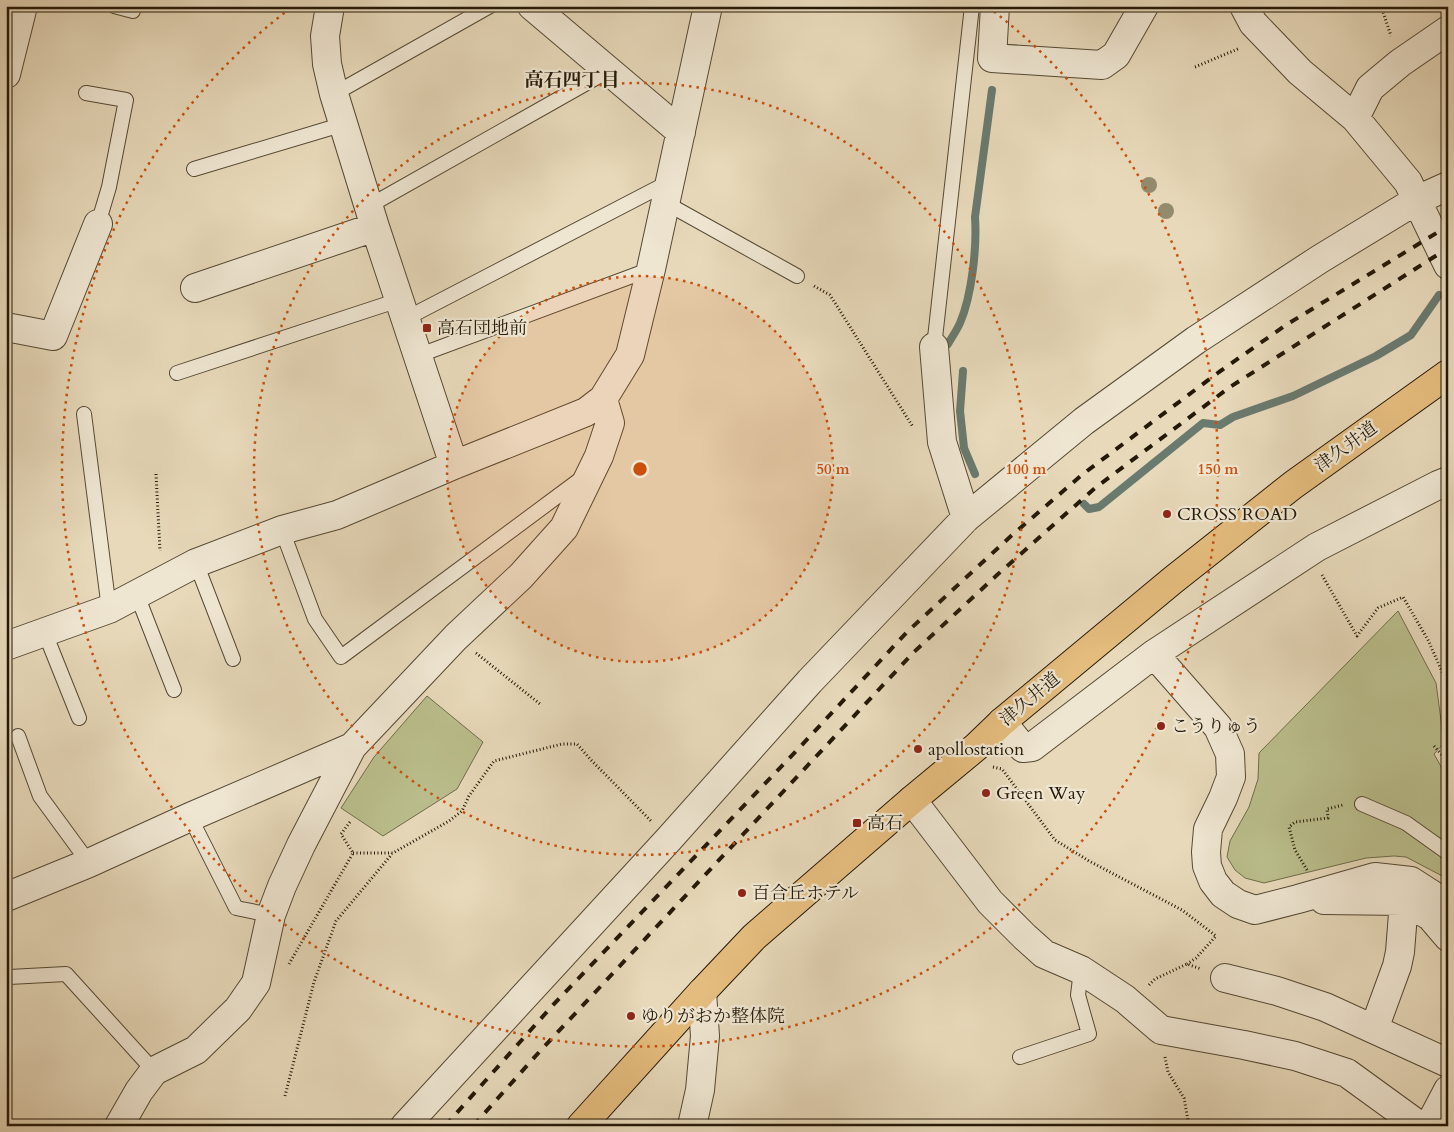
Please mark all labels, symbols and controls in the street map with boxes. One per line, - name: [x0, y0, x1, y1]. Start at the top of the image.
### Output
- district label: 高石四丁目: [524, 67, 620, 93]
- place label: 高石団地前: [437, 316, 527, 341]
- marker: 高石団地前: [421, 322, 433, 334]
- street label: 津久井道: [1310, 416, 1382, 478]
- text: 50 m: [816, 459, 850, 479]
- text: 100 m: [1006, 459, 1047, 479]
- text: 150 m: [1198, 459, 1239, 479]
- centre of rings: [631, 460, 649, 478]
- place label: CROSS ROAD: [1177, 502, 1297, 527]
- marker: CROSS ROAD: [1161, 508, 1173, 520]
- street label: 津久井道: [994, 666, 1066, 732]
- place label: こうりゅう: [1171, 714, 1261, 739]
- marker: こうりゅう: [1155, 720, 1167, 732]
- place label: apollostation: [928, 737, 1025, 762]
- marker: apollostation: [912, 743, 924, 755]
- place label: Green Way: [996, 781, 1086, 806]
- marker: Green Way: [980, 787, 992, 799]
- place label: 高石: [867, 811, 903, 836]
- marker: 高石: [851, 817, 863, 829]
- place label: 百合丘ホテル: [752, 881, 859, 906]
- marker: 百合丘ホテル: [736, 887, 748, 899]
- place label: ゆりがおか整体院: [641, 1004, 785, 1029]
- marker: ゆりがおか整体院: [625, 1010, 637, 1022]

